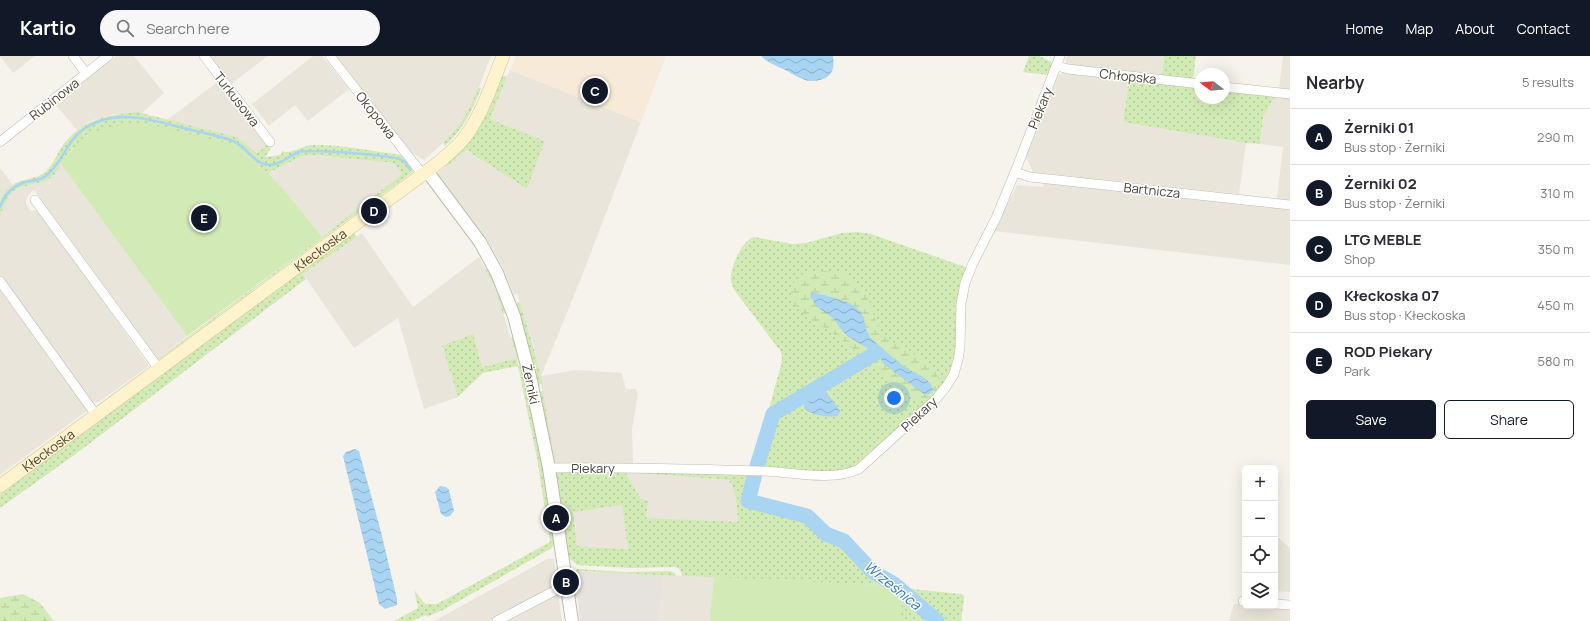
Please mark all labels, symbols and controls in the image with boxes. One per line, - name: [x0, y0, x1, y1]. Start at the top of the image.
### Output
- search box: [100, 10, 380, 46]
- text: Kartio: [20, 15, 76, 41]
- icon: search: [114, 17, 136, 39]
- text: Search here: [146, 18, 230, 39]
- text: Home: [1346, 19, 1383, 38]
- text: Map: [1405, 19, 1433, 38]
- text: About: [1455, 19, 1495, 38]
- text: Contact: [1517, 19, 1570, 38]
- street label: Chłopska: [1098, 64, 1158, 88]
- street label: Turkusowa: [210, 68, 264, 130]
- north arrow: [1194, 68, 1230, 104]
- text: Nearby: [1306, 71, 1364, 94]
- text: 5 results: [1522, 73, 1574, 91]
- street label: Rubinowa: [25, 74, 83, 124]
- pin: C: [582, 76, 608, 106]
- street label: Piekary: [1023, 84, 1057, 132]
- street label: Okopowa: [352, 88, 400, 142]
- text: Żerniki 01: [1344, 117, 1414, 138]
- text: A: [1315, 128, 1323, 146]
- text: 290 m: [1537, 128, 1574, 146]
- text: Bus stop · Żerniki: [1344, 138, 1445, 156]
- text: Żerniki 02: [1344, 173, 1417, 194]
- street label: Bartnicza: [1123, 178, 1181, 202]
- text: B: [1315, 184, 1323, 202]
- text: 310 m: [1540, 184, 1574, 202]
- text: Bus stop · Żerniki: [1344, 194, 1445, 212]
- pin: D: [361, 196, 387, 226]
- pin: E: [191, 203, 217, 233]
- street label: Kłeckoska: [290, 224, 350, 275]
- text: LTG MEBLE: [1344, 229, 1421, 250]
- text: C: [1314, 240, 1324, 258]
- text: 350 m: [1538, 240, 1574, 258]
- text: Shop: [1344, 250, 1375, 268]
- text: Kłeckoska 07: [1344, 285, 1439, 306]
- text: D: [1314, 296, 1324, 314]
- text: 450 m: [1537, 296, 1574, 314]
- text: Bus stop · Kłeckoska: [1344, 306, 1465, 324]
- text: ROD Piekary: [1344, 341, 1432, 362]
- text: E: [1315, 352, 1323, 370]
- text: 580 m: [1537, 352, 1574, 370]
- street label: Żerniki: [518, 362, 544, 406]
- text: Park: [1344, 362, 1370, 380]
- your location: [884, 388, 904, 408]
- street label: Piekary: [897, 392, 941, 435]
- button: Save: [1306, 400, 1436, 439]
- button: Share: [1444, 400, 1574, 439]
- street label: Kłeckoska: [18, 425, 78, 476]
- street label: Piekary: [571, 459, 615, 477]
- map controls: [1242, 465, 1278, 609]
- button: +: [1242, 465, 1278, 501]
- button: −: [1242, 501, 1278, 537]
- pin: A: [543, 503, 569, 533]
- button: locate: [1242, 537, 1278, 573]
- water label: Wrześnica: [861, 556, 926, 614]
- pin: B: [553, 567, 579, 597]
- button: layers: [1242, 573, 1278, 609]

